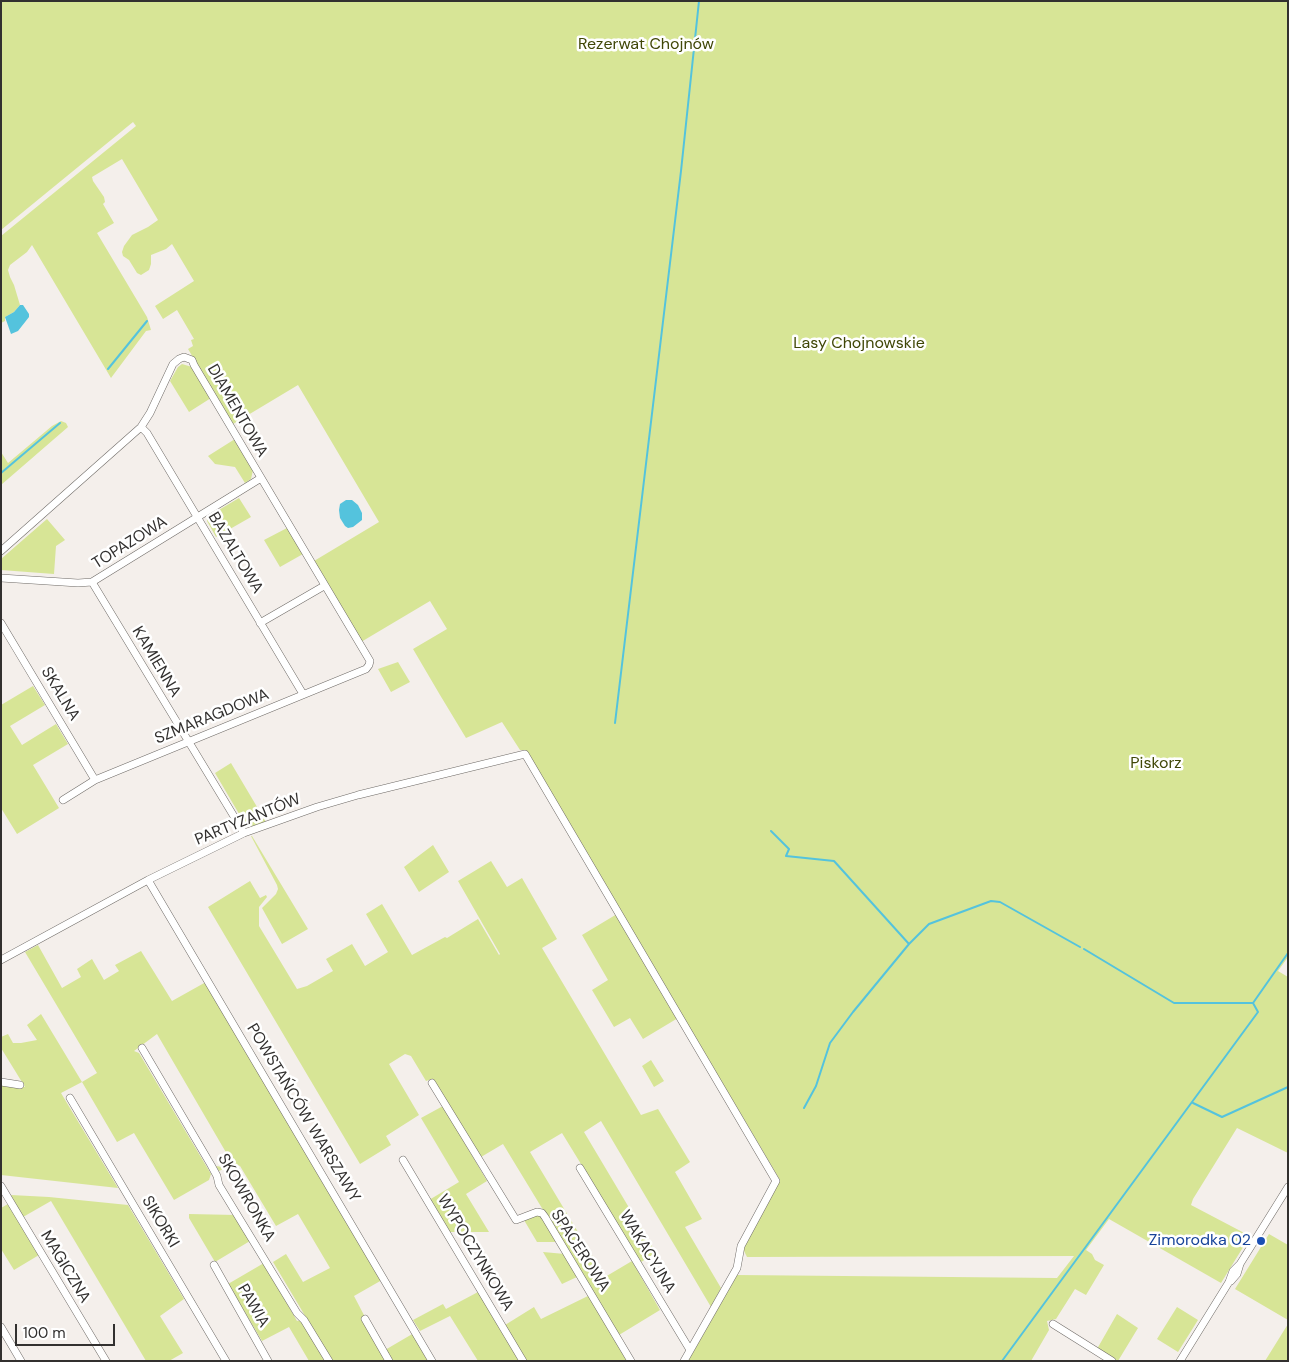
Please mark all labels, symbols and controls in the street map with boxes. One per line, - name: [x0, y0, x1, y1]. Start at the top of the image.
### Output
- park label: Rezerwat Chojnów: [578, 35, 714, 55]
- park label: Lasy Chojnowskie: [793, 334, 925, 354]
- street label: DIAMENTOWA: [203, 361, 271, 461]
- street label: BAZALTOWA: [203, 509, 267, 597]
- street label: TOPAZOWA: [89, 512, 171, 574]
- street label: KAMIENNA: [127, 623, 185, 701]
- street label: SKALNA: [36, 664, 84, 724]
- street label: SZMARAGDOWA: [152, 685, 272, 749]
- park label: Piskorz: [1130, 754, 1182, 774]
- street label: PARTYZANTÓW: [192, 790, 304, 850]
- street label: POWSTAŃCÓW WARSZAWY: [242, 1020, 364, 1206]
- street label: SKOWRONKA: [213, 1151, 279, 1245]
- street label: WYPOCZYNKOWA: [433, 1191, 517, 1315]
- street label: SIKORKI: [137, 1193, 183, 1251]
- street label: SPACEROWA: [546, 1206, 614, 1296]
- street label: WAKACYJNA: [615, 1207, 679, 1297]
- street label: MAGICZNA: [36, 1227, 94, 1307]
- place label: Zimorodka 02: [1149, 1231, 1251, 1251]
- marker: Zimorodka 02: [1255, 1235, 1267, 1247]
- street label: PAWIA: [233, 1281, 273, 1331]
- scale bar: [18, 1314, 118, 1346]
- text: 100 m: [23, 1323, 66, 1343]

